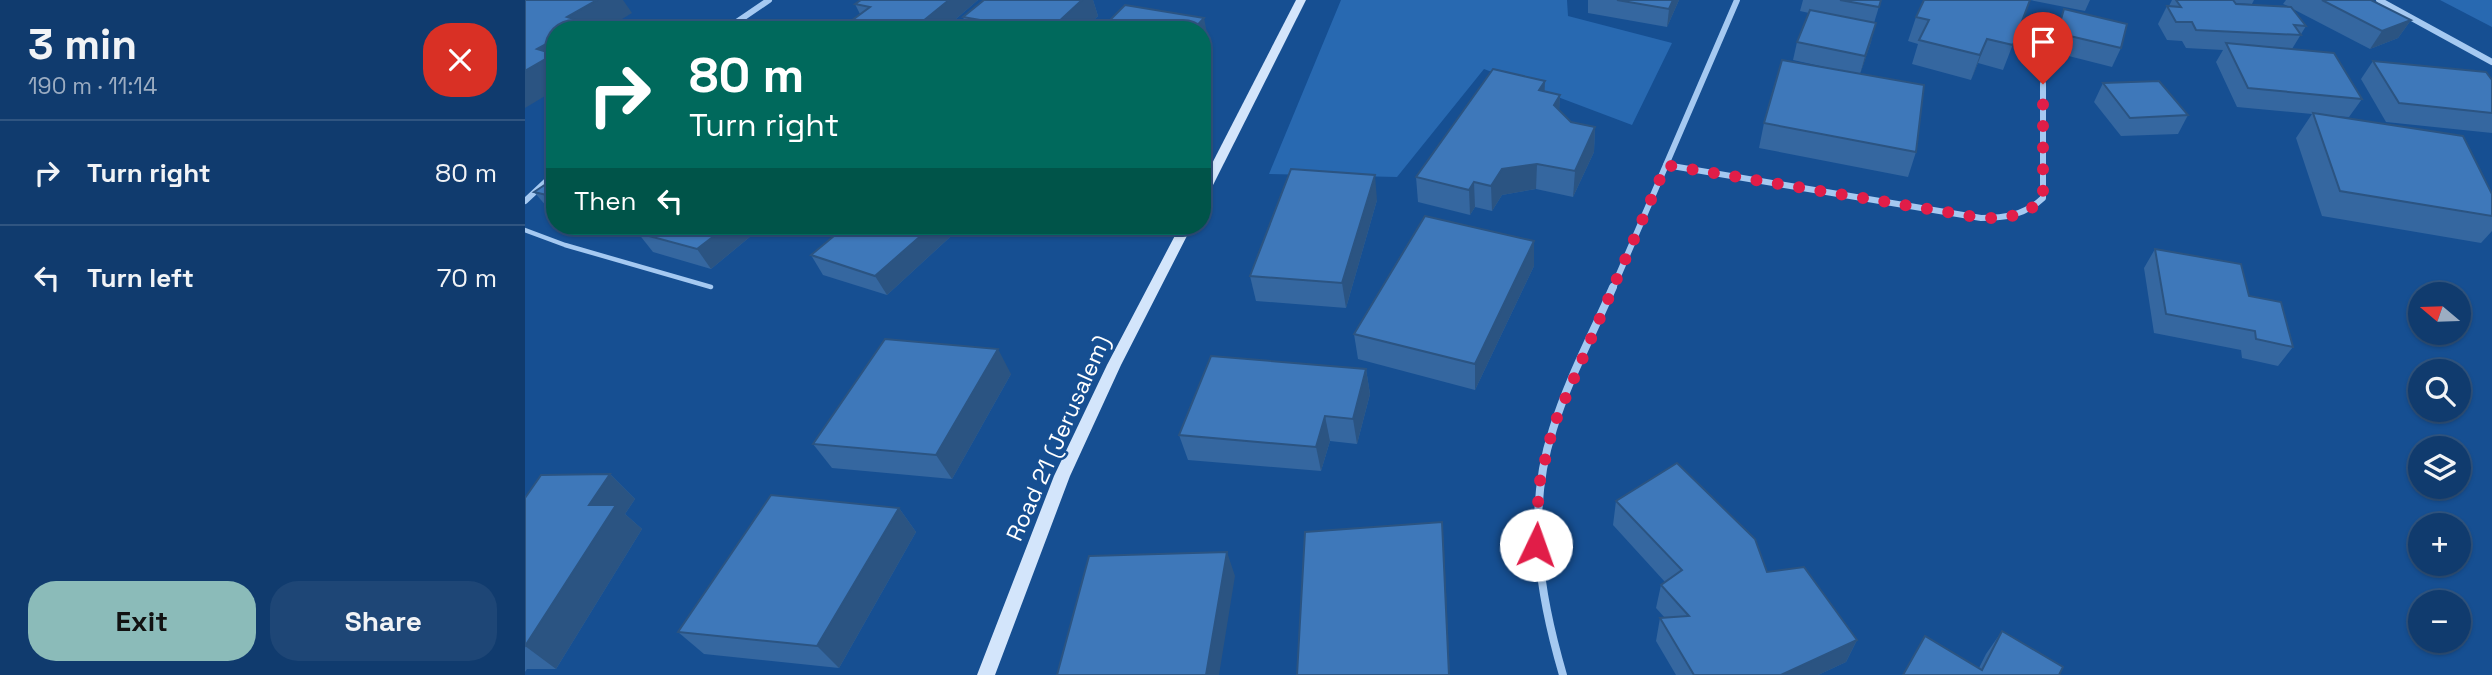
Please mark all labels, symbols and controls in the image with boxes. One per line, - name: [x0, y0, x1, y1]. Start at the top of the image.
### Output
- pin: [2013, 12.0, 2073, 84]
- text: 3 min: [28, 18, 137, 71]
- button: close: [423, 23, 497, 97]
- icon: arrive: [2024, 23, 2062, 61]
- text: 80 m: [689, 44, 804, 106]
- icon: right: [574, 49, 665, 140]
- text: 190 m · 11:14: [28, 71, 157, 101]
- text: Turn right: [689, 105, 839, 145]
- icon: right: [28, 154, 66, 192]
- text: Turn right: [87, 156, 211, 190]
- text: 80 m: [435, 156, 497, 190]
- icon: left: [651, 182, 689, 220]
- text: Then: [574, 184, 637, 218]
- icon: left: [28, 259, 66, 297]
- text: Turn left: [87, 261, 194, 295]
- text: 70 m: [437, 261, 497, 295]
- north arrow: [2408, 282, 2471, 345]
- map controls: [2408, 282, 2471, 653]
- street label: Road 21 (Jerusalem): [999, 330, 1117, 546]
- button: search: [2408, 359, 2471, 422]
- button: layers: [2408, 436, 2471, 499]
- position arrow: [1499, 508, 1573, 582]
- button: +: [2408, 513, 2471, 576]
- button: Exit: [28, 581, 256, 661]
- button: Share: [270, 581, 497, 661]
- button: −: [2408, 590, 2471, 653]

